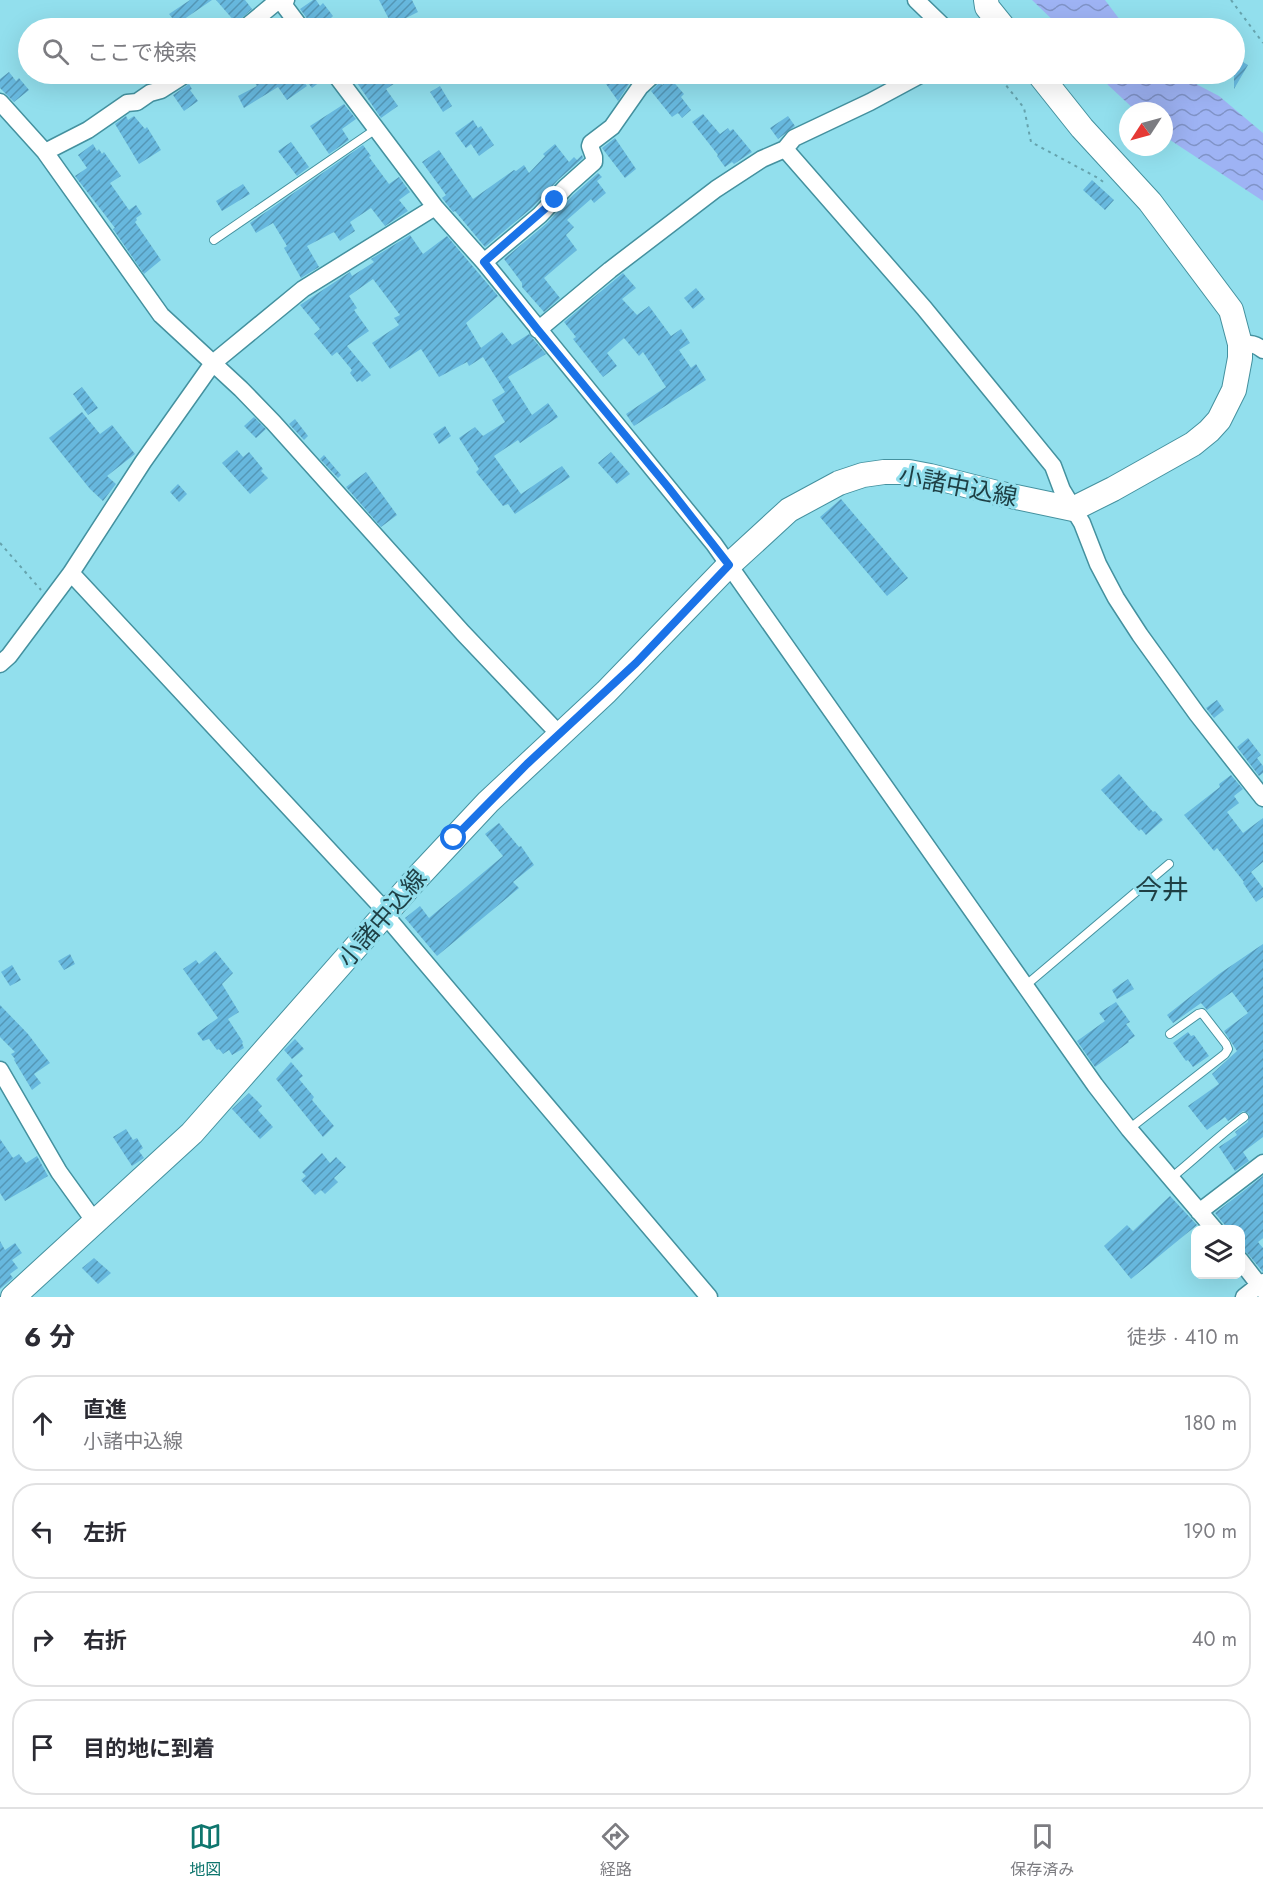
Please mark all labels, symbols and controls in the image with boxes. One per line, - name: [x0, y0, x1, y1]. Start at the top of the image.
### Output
- search box: [18, 18, 1245, 84]
- icon: search: [39, 35, 72, 68]
- text: ここで検索: [87, 36, 197, 68]
- north arrow: [1119, 102, 1173, 156]
- route end: [541, 186, 567, 212]
- street label: 小諸中込線: [896, 457, 1020, 515]
- route start: [440, 824, 466, 850]
- street label: 小諸中込線: [329, 861, 435, 975]
- district label: 今井: [1135, 870, 1189, 909]
- map controls: [1191, 1225, 1245, 1279]
- button: layers: [1191, 1225, 1245, 1279]
- text: 6 分: [24, 1318, 75, 1356]
- text: 徒歩 · 410 m: [1127, 1323, 1239, 1352]
- text: 直進: [83, 1393, 127, 1425]
- icon: ahead: [26, 1407, 59, 1440]
- text: 180 m: [1183, 1409, 1237, 1438]
- text: 小諸中込線: [83, 1427, 183, 1456]
- icon: left: [26, 1515, 59, 1548]
- text: 左折: [83, 1516, 127, 1548]
- text: 190 m: [1183, 1517, 1237, 1546]
- icon: right: [26, 1623, 59, 1656]
- text: 右折: [83, 1624, 127, 1656]
- text: 40 m: [1192, 1625, 1237, 1654]
- icon: arrive: [26, 1731, 59, 1764]
- text: 目的地に到着: [83, 1732, 215, 1764]
- tab: 地図: [189, 1820, 222, 1881]
- tab: 経路: [599, 1820, 632, 1881]
- tab: 保存済み: [1010, 1820, 1074, 1881]

